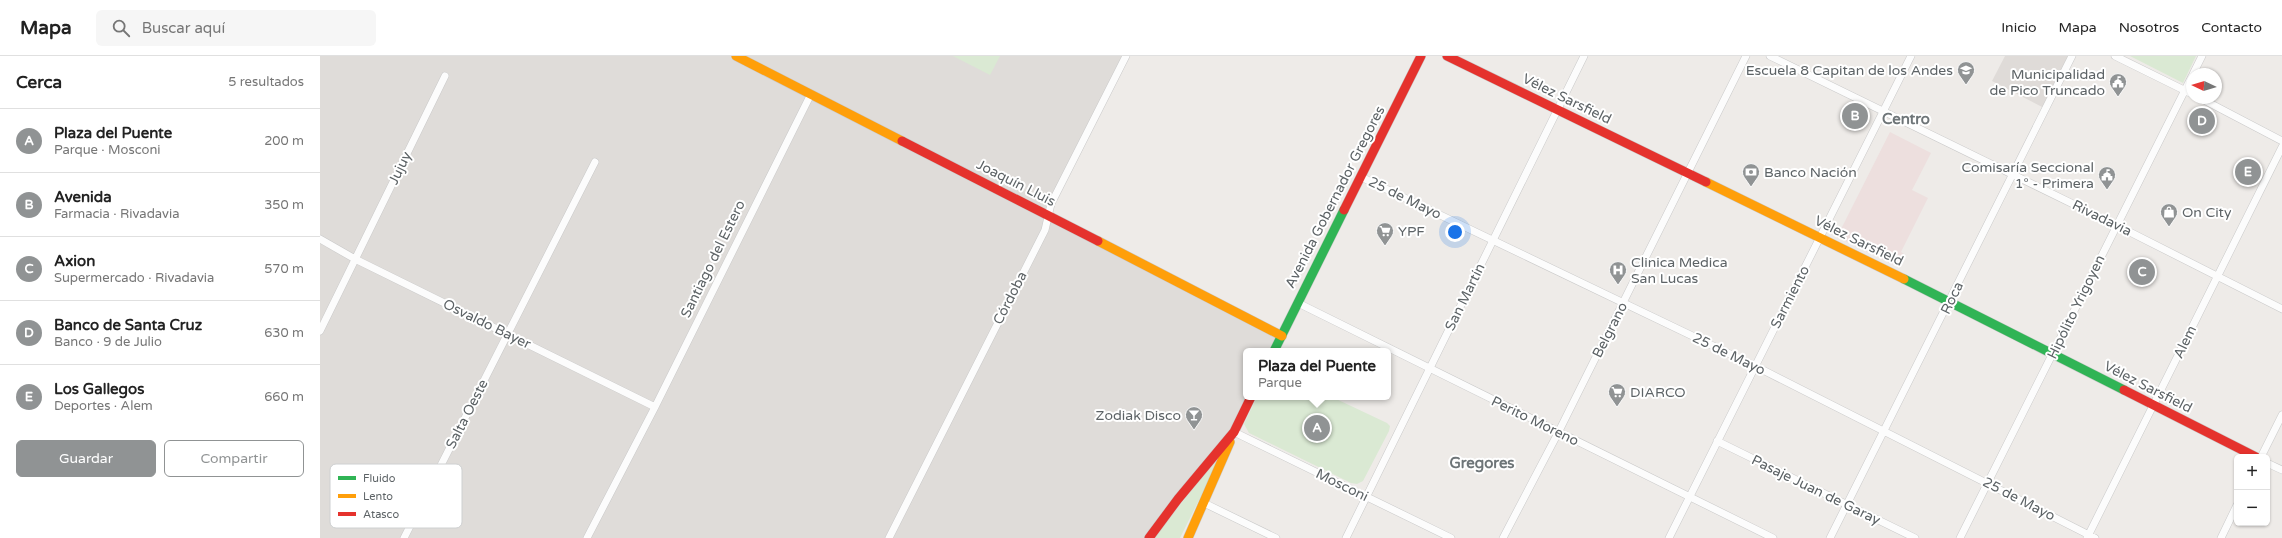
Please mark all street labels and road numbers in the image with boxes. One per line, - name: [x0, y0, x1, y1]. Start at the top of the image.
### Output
- street label: Vélez Sarsfield: [1520, 70, 1614, 128]
- street label: Avenida Gobernador Gregores: [1281, 103, 1389, 291]
- street label: Jujuy: [385, 148, 415, 187]
- street label: Joaquín Lluis: [974, 156, 1059, 210]
- street label: 25 de Mayo: [1366, 173, 1444, 223]
- street label: Rivadavia: [2070, 196, 2134, 240]
- street label: Santiago del Estero: [677, 197, 749, 321]
- street label: Vélez Sarsfield: [1812, 212, 1906, 270]
- street label: Hipólito Yrigoyen: [2043, 252, 2109, 362]
- street label: San Martín: [1441, 261, 1489, 333]
- street label: Sarmiento: [1767, 263, 1813, 331]
- street label: Córdoba: [989, 269, 1031, 327]
- street label: Roca: [1937, 279, 1967, 317]
- street label: Osvaldo Bayer: [440, 295, 534, 353]
- street label: Belgrano: [1589, 299, 1631, 361]
- street label: Alem: [2170, 323, 2200, 361]
- street label: 25 de Mayo: [1690, 329, 1768, 379]
- street label: Vélez Sarsfield: [2101, 357, 2195, 417]
- street label: Salta Oeste: [442, 376, 492, 452]
- street label: Perito Moreno: [1488, 392, 1582, 450]
- street label: Pasaje Juan de Garay: [1749, 451, 1884, 529]
- street label: Mosconi: [1313, 465, 1371, 505]
- street label: 25 de Mayo: [1980, 474, 2058, 524]

